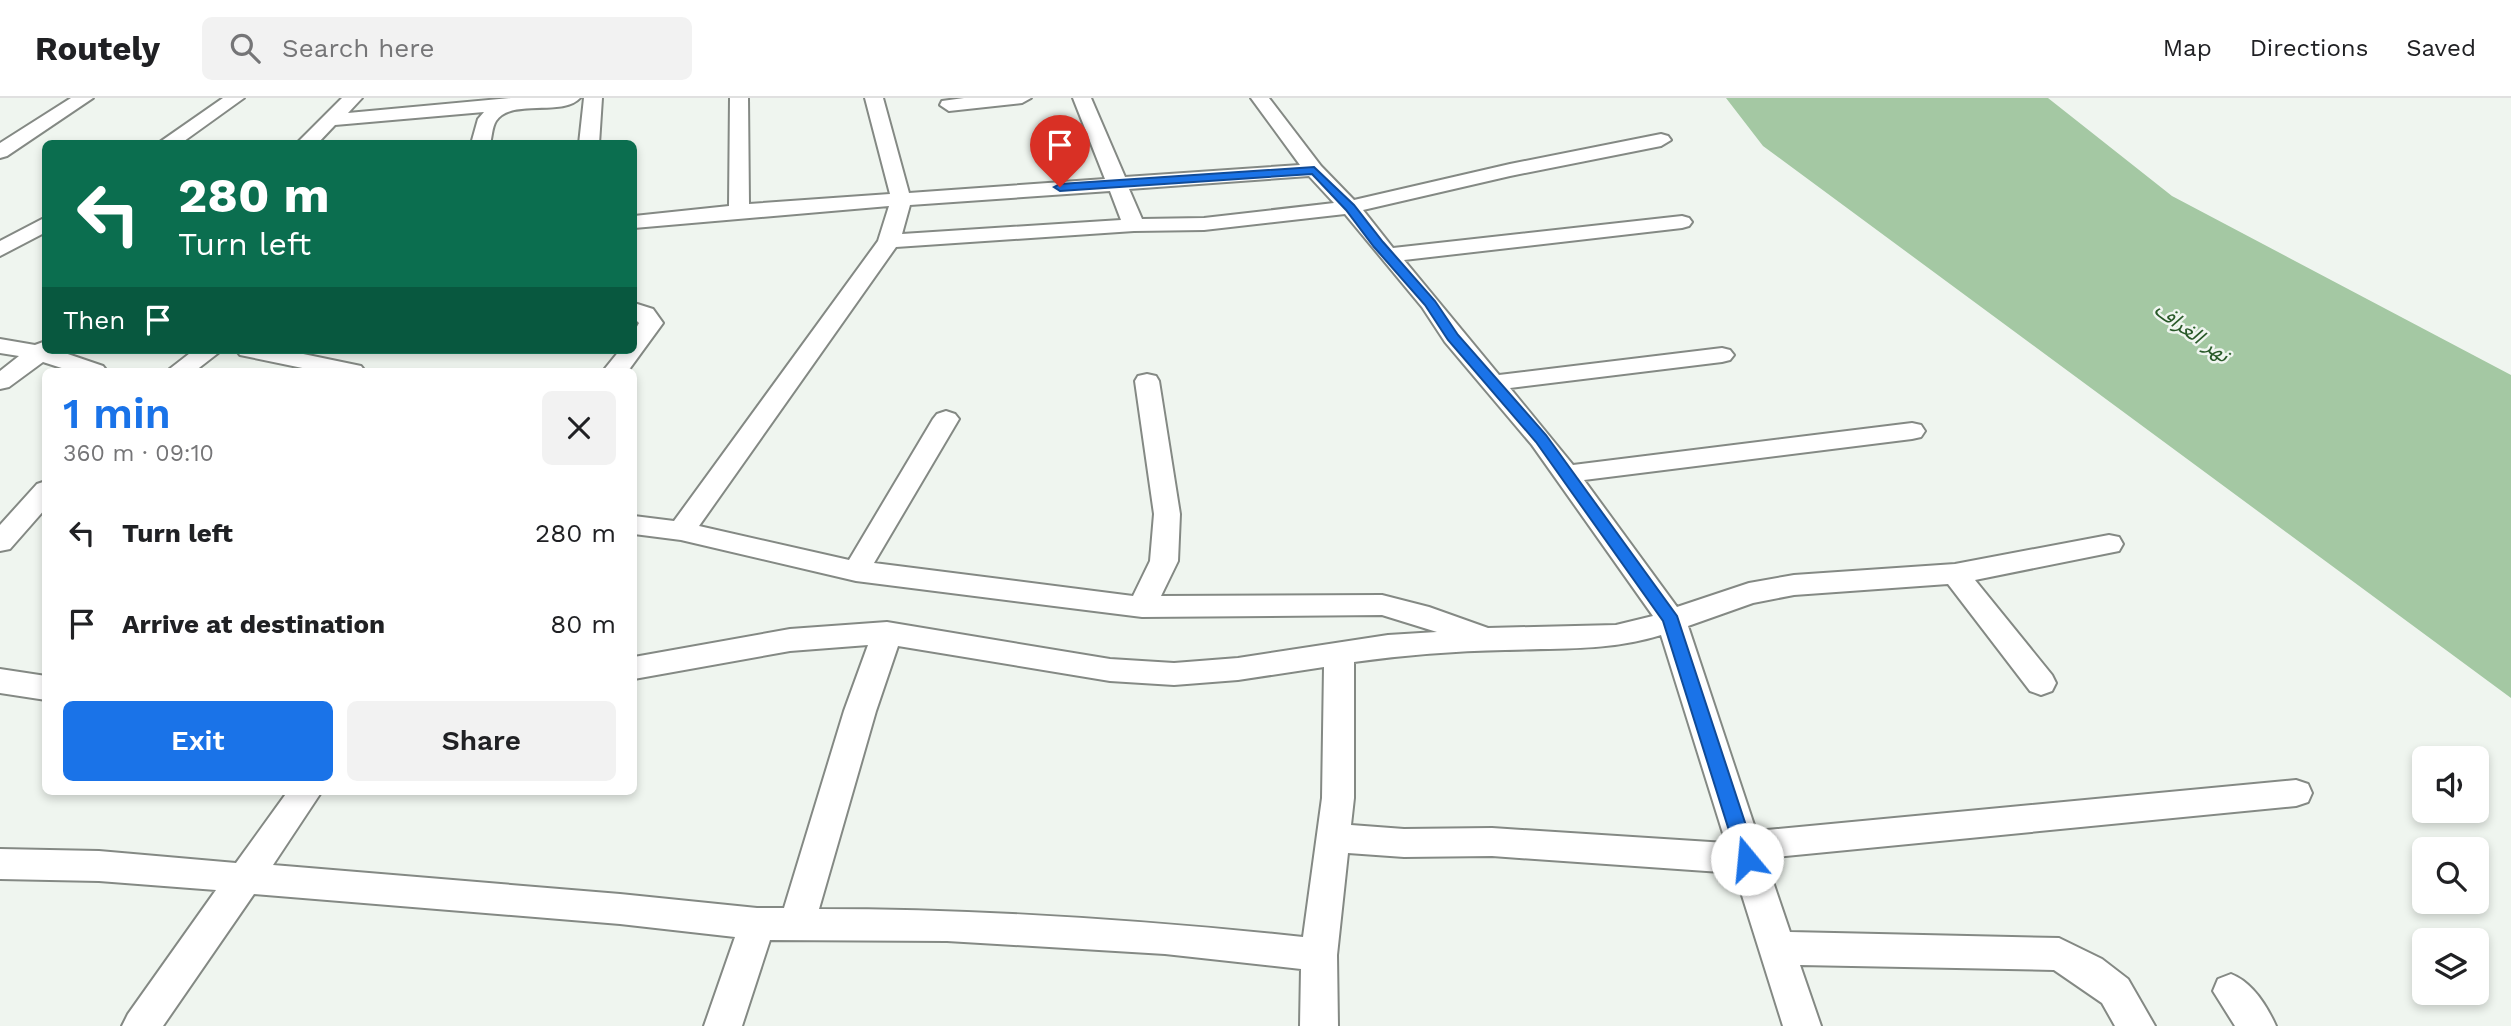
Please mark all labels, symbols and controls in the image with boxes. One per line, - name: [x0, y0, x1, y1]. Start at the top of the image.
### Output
- search box: [202, 17, 692, 80]
- text: Routely: [35, 29, 160, 68]
- icon: search: [226, 29, 264, 67]
- text: Search here: [282, 33, 434, 63]
- text: Map: [2163, 34, 2212, 62]
- text: Directions: [2250, 34, 2368, 62]
- text: Saved: [2406, 34, 2476, 62]
- pin: [1030, 115, 1090, 187]
- icon: arrive: [1041, 126, 1079, 164]
- text: 280 m: [178, 166, 330, 224]
- icon: left: [63, 168, 154, 259]
- text: Turn left: [178, 225, 311, 263]
- water label: نهر الغراف: [2150, 296, 2236, 368]
- icon: arrive: [139, 301, 177, 339]
- text: Then: [63, 305, 125, 335]
- text: 1 min: [63, 389, 171, 438]
- button: close: [542, 391, 616, 465]
- text: 360 m · 09:10: [63, 440, 214, 467]
- icon: left: [63, 514, 101, 552]
- text: Turn left: [122, 518, 233, 548]
- text: 280 m: [535, 518, 616, 548]
- icon: arrive: [63, 605, 101, 643]
- text: Arrive at destination: [122, 609, 385, 639]
- text: 80 m: [550, 609, 616, 639]
- button: Exit: [63, 701, 333, 781]
- button: Share: [347, 701, 616, 781]
- map controls: [2412, 746, 2489, 1005]
- button: sound: [2412, 746, 2489, 823]
- position arrow: [1710, 822, 1784, 896]
- button: search: [2412, 837, 2489, 914]
- button: layers: [2412, 928, 2489, 1005]

